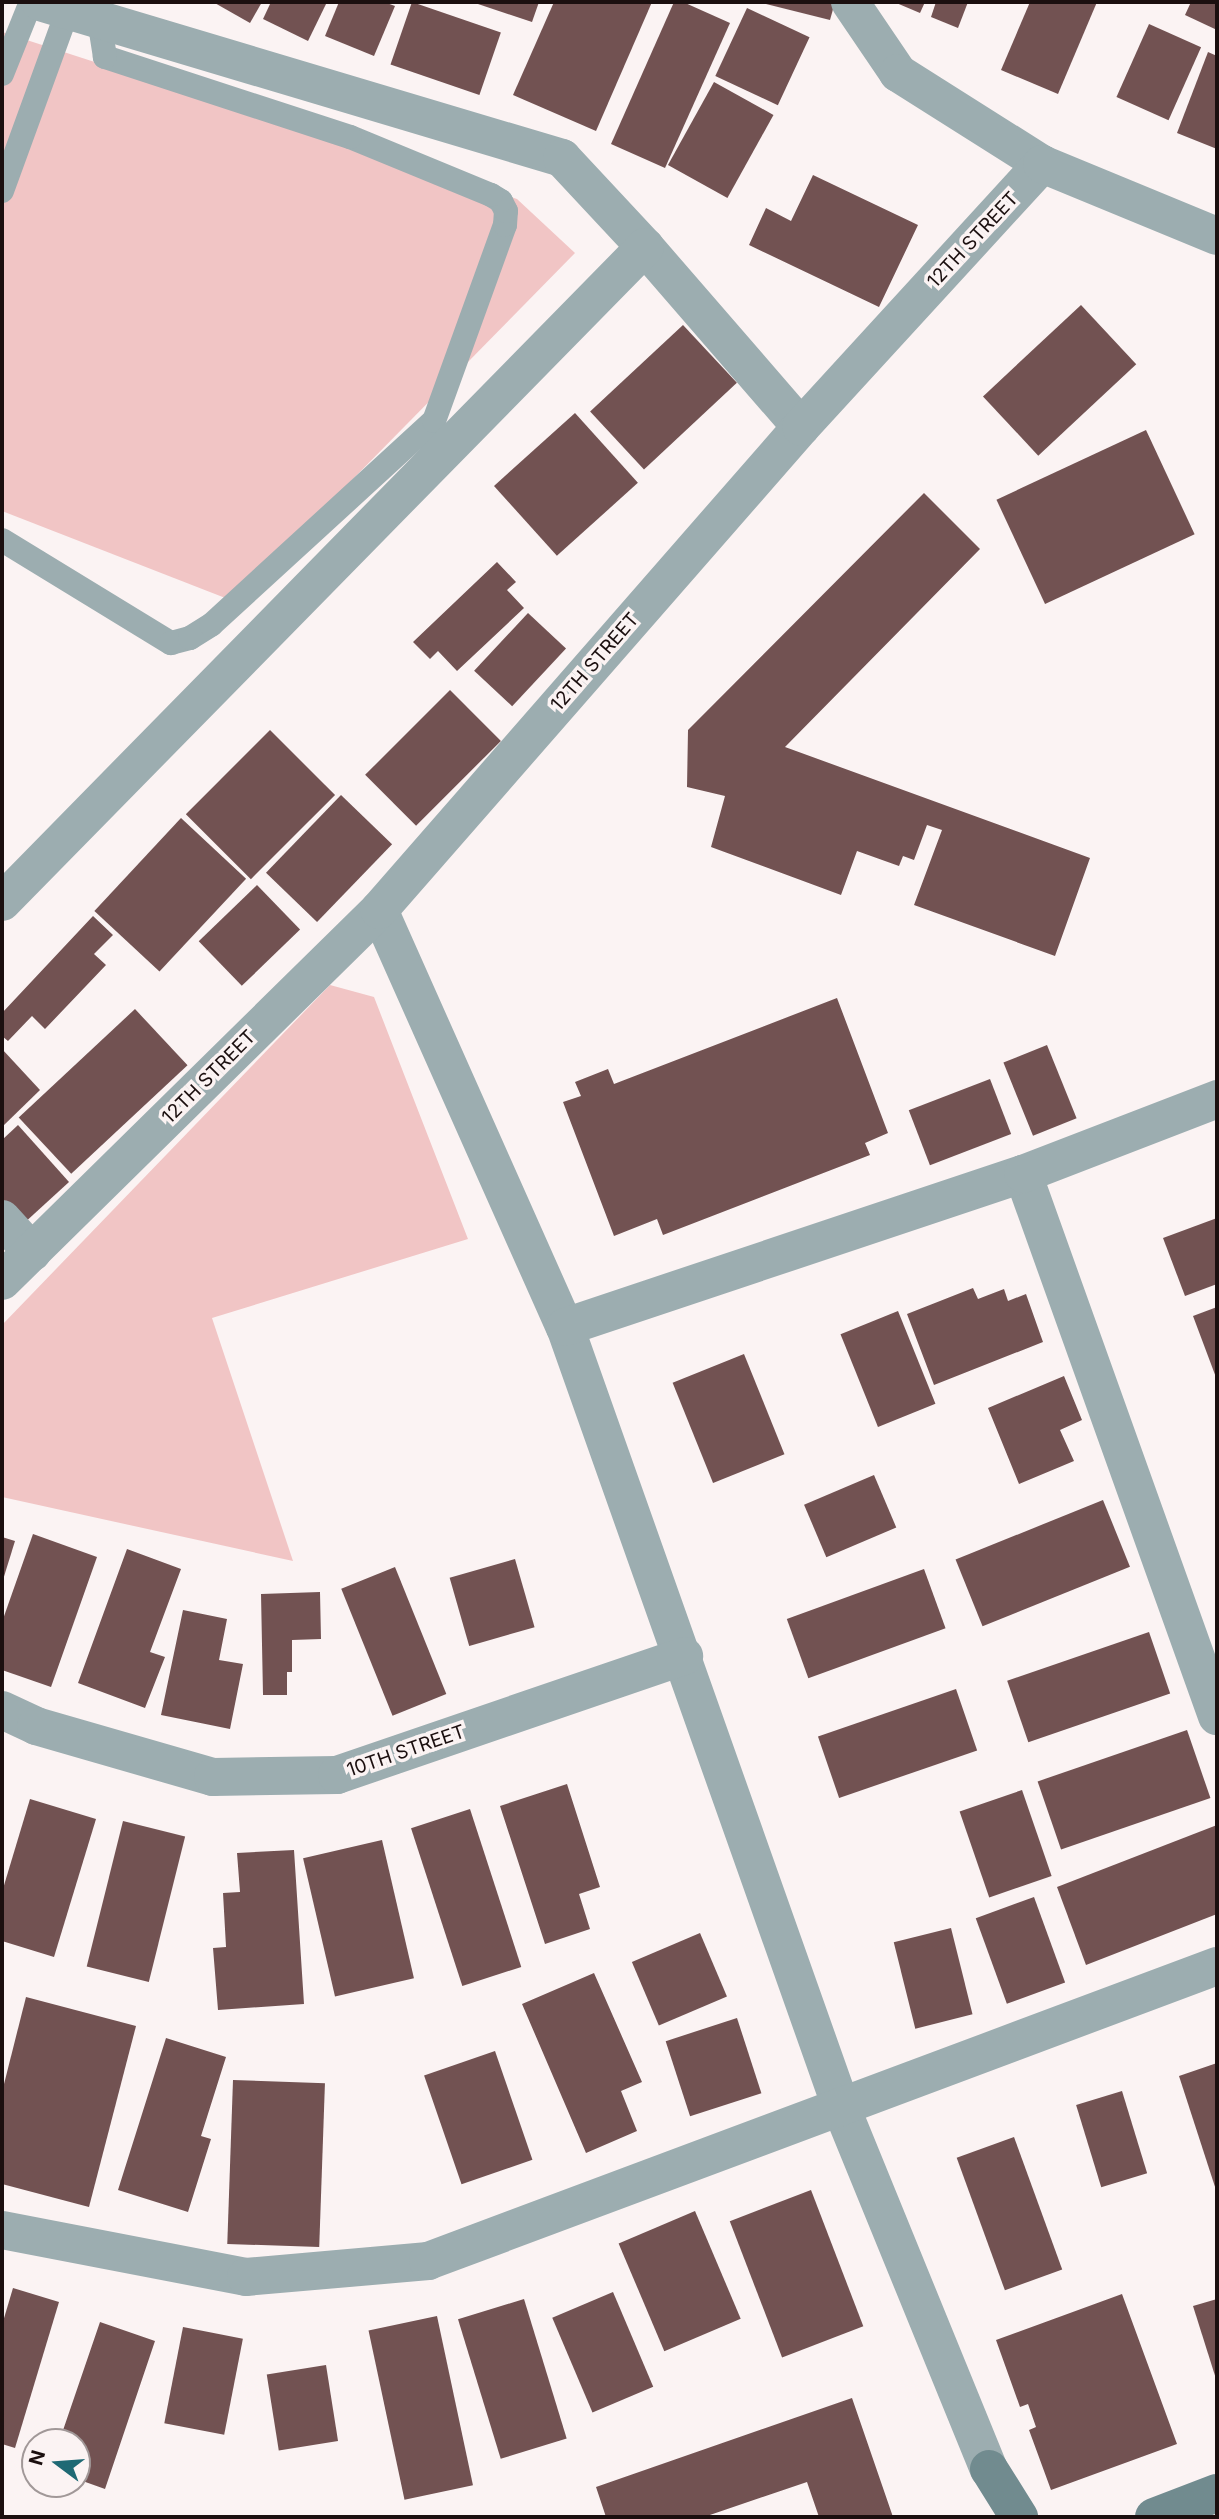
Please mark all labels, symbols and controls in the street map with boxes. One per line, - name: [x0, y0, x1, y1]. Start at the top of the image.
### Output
- street label: 12TH STREET: [923, 187, 1023, 293]
- street label: 12TH STREET: [546, 608, 644, 716]
- street label: 12TH STREET: [158, 1026, 260, 1128]
- street label: 10TH STREET: [344, 1720, 468, 1782]
- north arrow: [21, 2428, 91, 2498]
- text: N: [24, 2448, 50, 2468]

